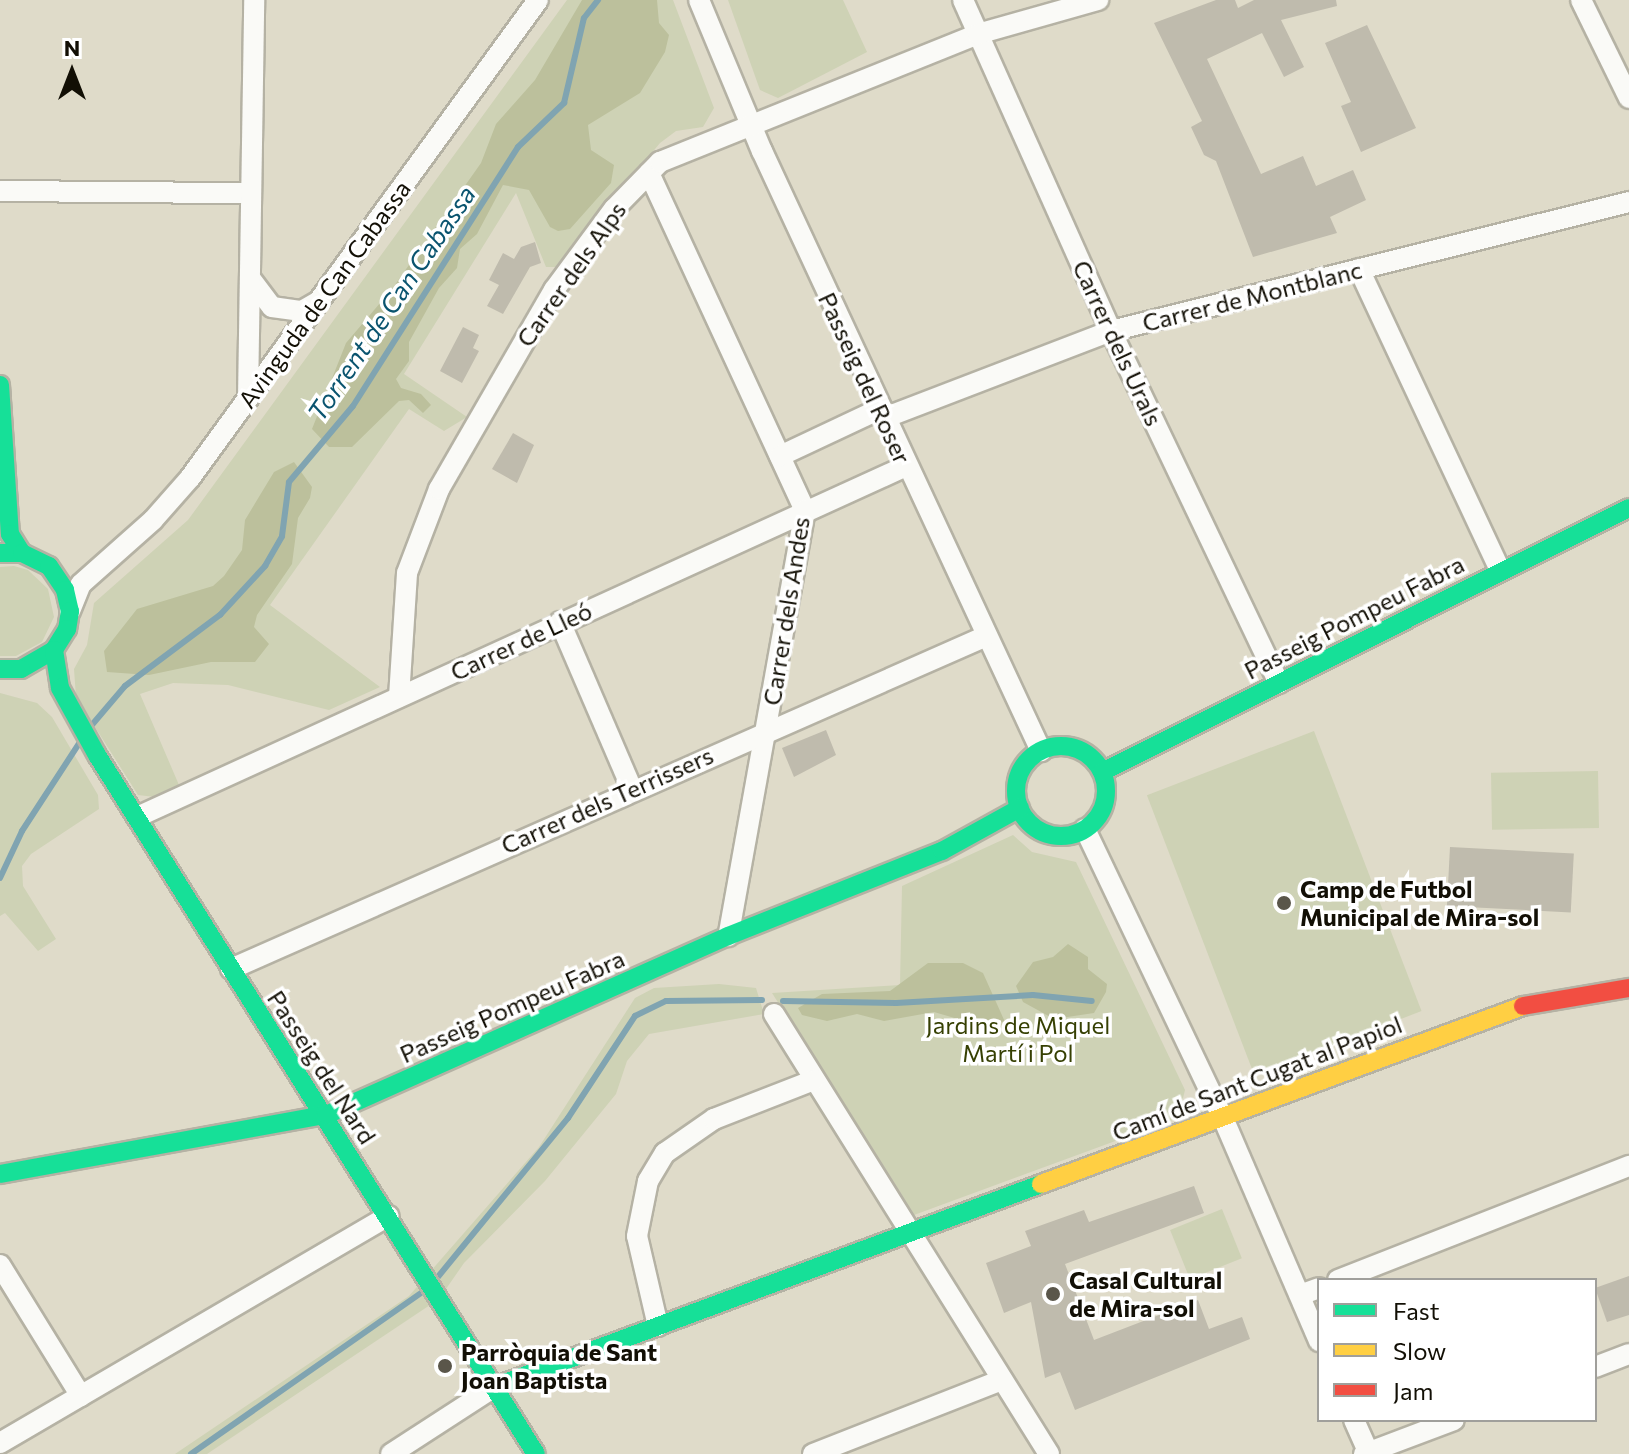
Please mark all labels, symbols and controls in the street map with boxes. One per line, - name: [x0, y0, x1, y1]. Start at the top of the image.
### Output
- north arrow: [32, 32, 112, 112]
- text: N: [64, 34, 80, 61]
- street label: Avinguda de Can Cabassa: [232, 175, 416, 413]
- water label: Torrent de Can Cabassa: [301, 179, 481, 427]
- street label: Carrer dels Alps: [510, 196, 632, 352]
- street label: Carrer de Montblanc: [1139, 255, 1365, 337]
- street label: Carrer dels Urals: [1067, 256, 1169, 430]
- street label: Passeig del Roser: [813, 288, 917, 468]
- street label: Carrer dels Andes: [757, 515, 815, 707]
- street label: Passeig Pompeu Fabra: [1239, 549, 1469, 685]
- street label: Carrer de Lleó: [446, 596, 596, 686]
- street label: Carrer dels Terrissers: [497, 740, 717, 860]
- place label: Camp de Futbol Municipal de Mira-sol: [1300, 875, 1539, 931]
- marker: Camp de Futbol Municipal de Mira-sol: [1275, 894, 1293, 912]
- street label: Passeig Pompeu Fabra: [395, 944, 629, 1068]
- street label: Passeig del Nard: [262, 985, 382, 1149]
- street label: Camí de Sant Cugat al Papiol: [1108, 1009, 1406, 1147]
- park label: Jardins de Miquel Martí i Pol: [926, 1011, 1110, 1067]
- place label: Casal Cultural de Mira-sol: [1069, 1266, 1222, 1322]
- legend: [1317, 1278, 1597, 1422]
- marker: Casal Cultural de Mira-sol: [1044, 1285, 1062, 1303]
- text: Fast: [1393, 1296, 1440, 1325]
- text: Slow: [1393, 1336, 1446, 1365]
- place label: Parròquia de Sant Joan Baptista: [461, 1338, 657, 1394]
- marker: Parròquia de Sant Joan Baptista: [436, 1357, 454, 1375]
- text: Jam: [1393, 1376, 1433, 1405]

